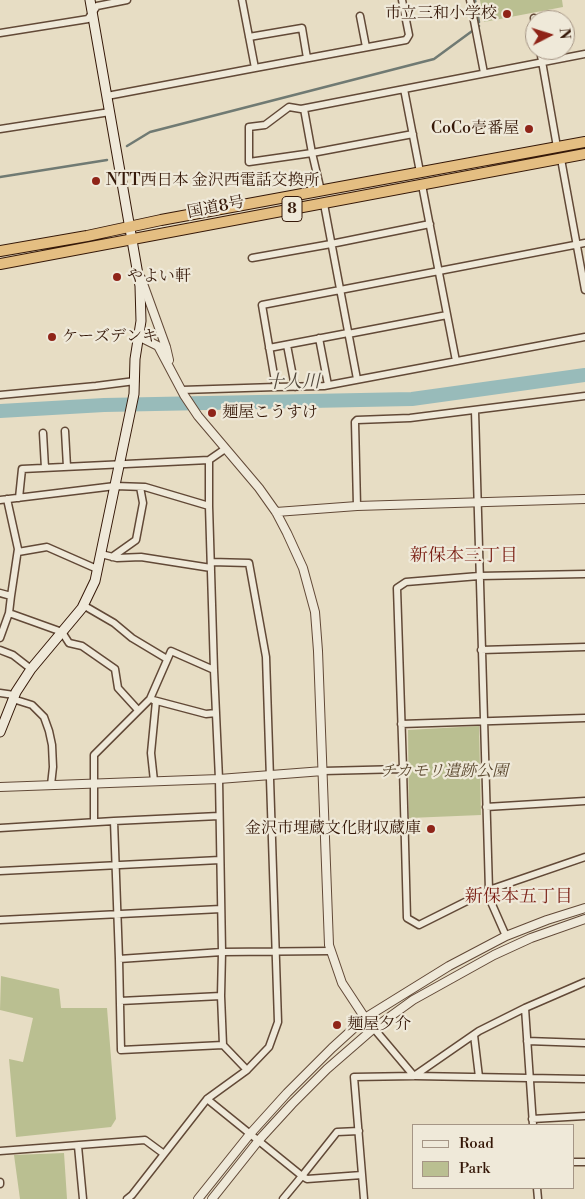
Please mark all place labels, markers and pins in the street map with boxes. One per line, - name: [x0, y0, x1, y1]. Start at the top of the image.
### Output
- place label: 市立三和小学校: [385, 4, 497, 24]
- marker: 市立三和小学校: [501, 8, 513, 20]
- place label: CoCo壱番屋: [431, 119, 519, 139]
- marker: CoCo壱番屋: [523, 123, 535, 135]
- place label: NTT西日本 金沢西電話交換所: [106, 171, 320, 191]
- marker: NTT西日本 金沢西電話交換所: [90, 175, 102, 187]
- place label: やよい軒: [127, 267, 191, 287]
- marker: やよい軒: [111, 271, 123, 283]
- place label: ケーズデンキ: [62, 327, 158, 347]
- marker: ケーズデンキ: [46, 331, 58, 343]
- place label: 麺屋こうすけ: [222, 403, 318, 423]
- marker: 麺屋こうすけ: [206, 407, 218, 419]
- place label: 金沢市埋蔵文化財収蔵庫: [245, 819, 421, 839]
- marker: 金沢市埋蔵文化財収蔵庫: [425, 823, 437, 835]
- place label: 麺屋夕介: [347, 1015, 411, 1035]
- marker: 麺屋夕介: [331, 1019, 343, 1031]

